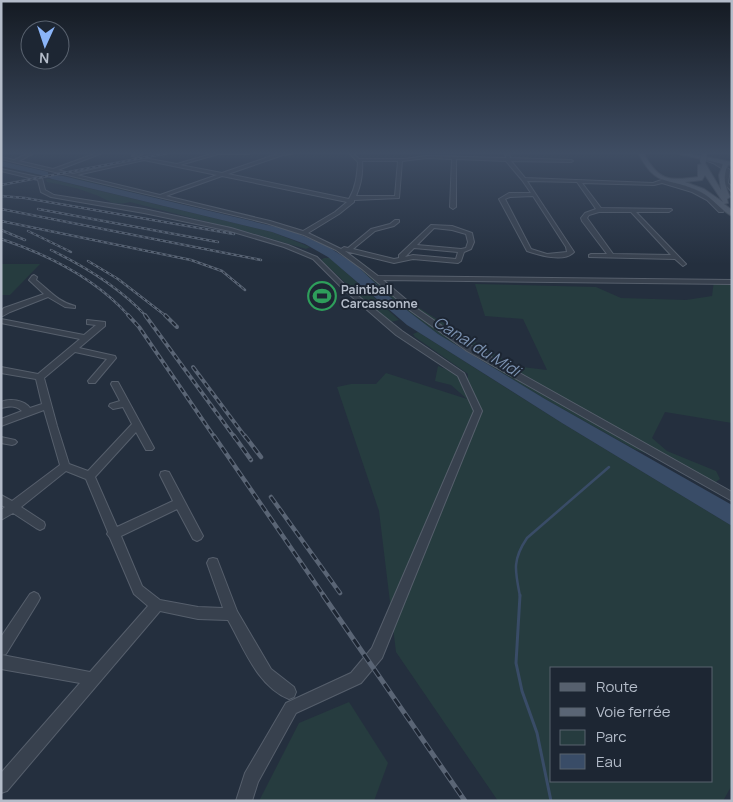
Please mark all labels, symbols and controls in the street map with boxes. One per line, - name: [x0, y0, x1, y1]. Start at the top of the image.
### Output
- north arrow: [20, 20, 70, 70]
- text: N: [39, 49, 50, 68]
- sports icon: Paintball Carcassonne: [307, 281, 337, 311]
- place label: Paintball Carcassonne: [341, 281, 418, 312]
- water label: Canal du Midi: [430, 311, 526, 383]
- legend: [550, 667, 713, 782]
- text: Route: [596, 676, 638, 697]
- text: Voie ferrée: [596, 701, 671, 722]
- text: Parc: [596, 726, 627, 747]
- text: Eau: [596, 751, 622, 772]

